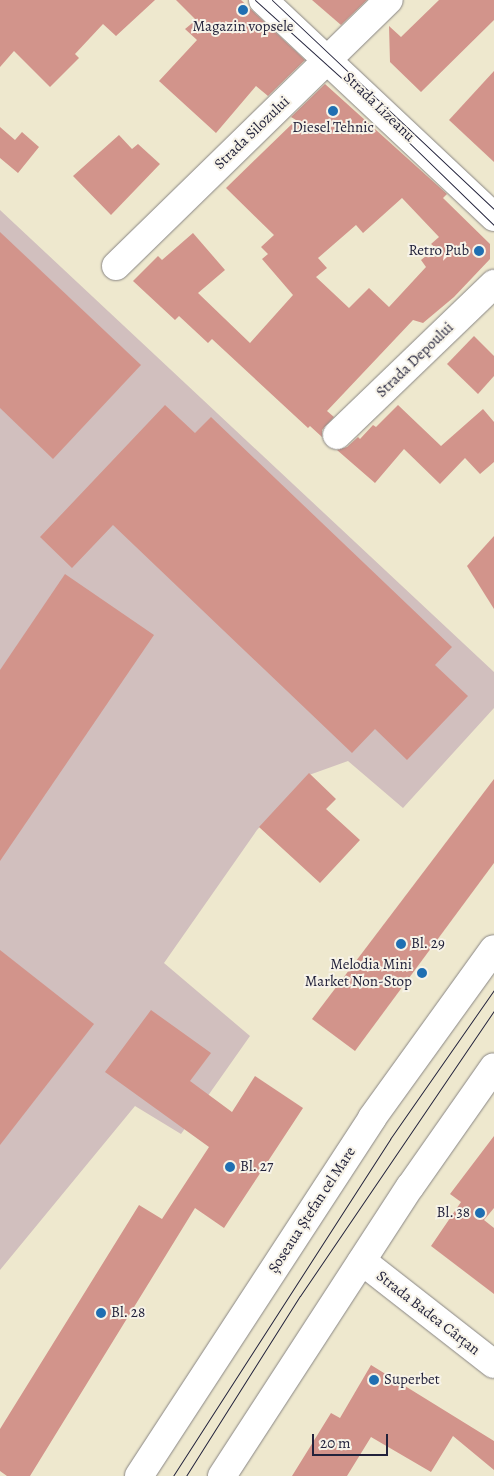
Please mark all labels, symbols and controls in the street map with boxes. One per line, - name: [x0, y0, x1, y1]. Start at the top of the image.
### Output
- marker: Magazin vopsele: [237, 4, 249, 16]
- place label: Magazin vopsele: [192, 18, 294, 36]
- street label: Strada Lizeanu: [340, 68, 418, 146]
- street label: Strada Silozului: [211, 93, 293, 173]
- marker: Diesel Tehnic: [327, 105, 339, 117]
- place label: Diesel Tehnic: [292, 119, 374, 137]
- place label: Retro Pub: [409, 242, 469, 260]
- marker: Retro Pub: [473, 245, 485, 257]
- street label: Strada Depoului: [373, 319, 457, 401]
- place label: Bl. 29: [411, 935, 445, 953]
- marker: Bl. 29: [395, 938, 407, 950]
- place label: Melodia Mini Market Non-Stop: [305, 955, 412, 990]
- marker: Melodia Mini Market Non-Stop: [416, 967, 428, 979]
- street label: Șoseaua Ștefan cel Mare: [264, 1144, 360, 1276]
- place label: Bl. 27: [240, 1158, 274, 1176]
- marker: Bl. 27: [224, 1161, 236, 1173]
- place label: Bl. 38: [436, 1204, 470, 1222]
- marker: Bl. 38: [474, 1207, 486, 1219]
- street label: Strada Badea Cârțan: [373, 1267, 483, 1359]
- place label: Bl. 28: [111, 1304, 146, 1322]
- marker: Bl. 28: [95, 1307, 107, 1319]
- place label: Superbet: [384, 1371, 440, 1389]
- marker: Superbet: [368, 1374, 380, 1386]
- scale bar: [314, 1424, 390, 1456]
- text: 20 m: [320, 1433, 351, 1453]

